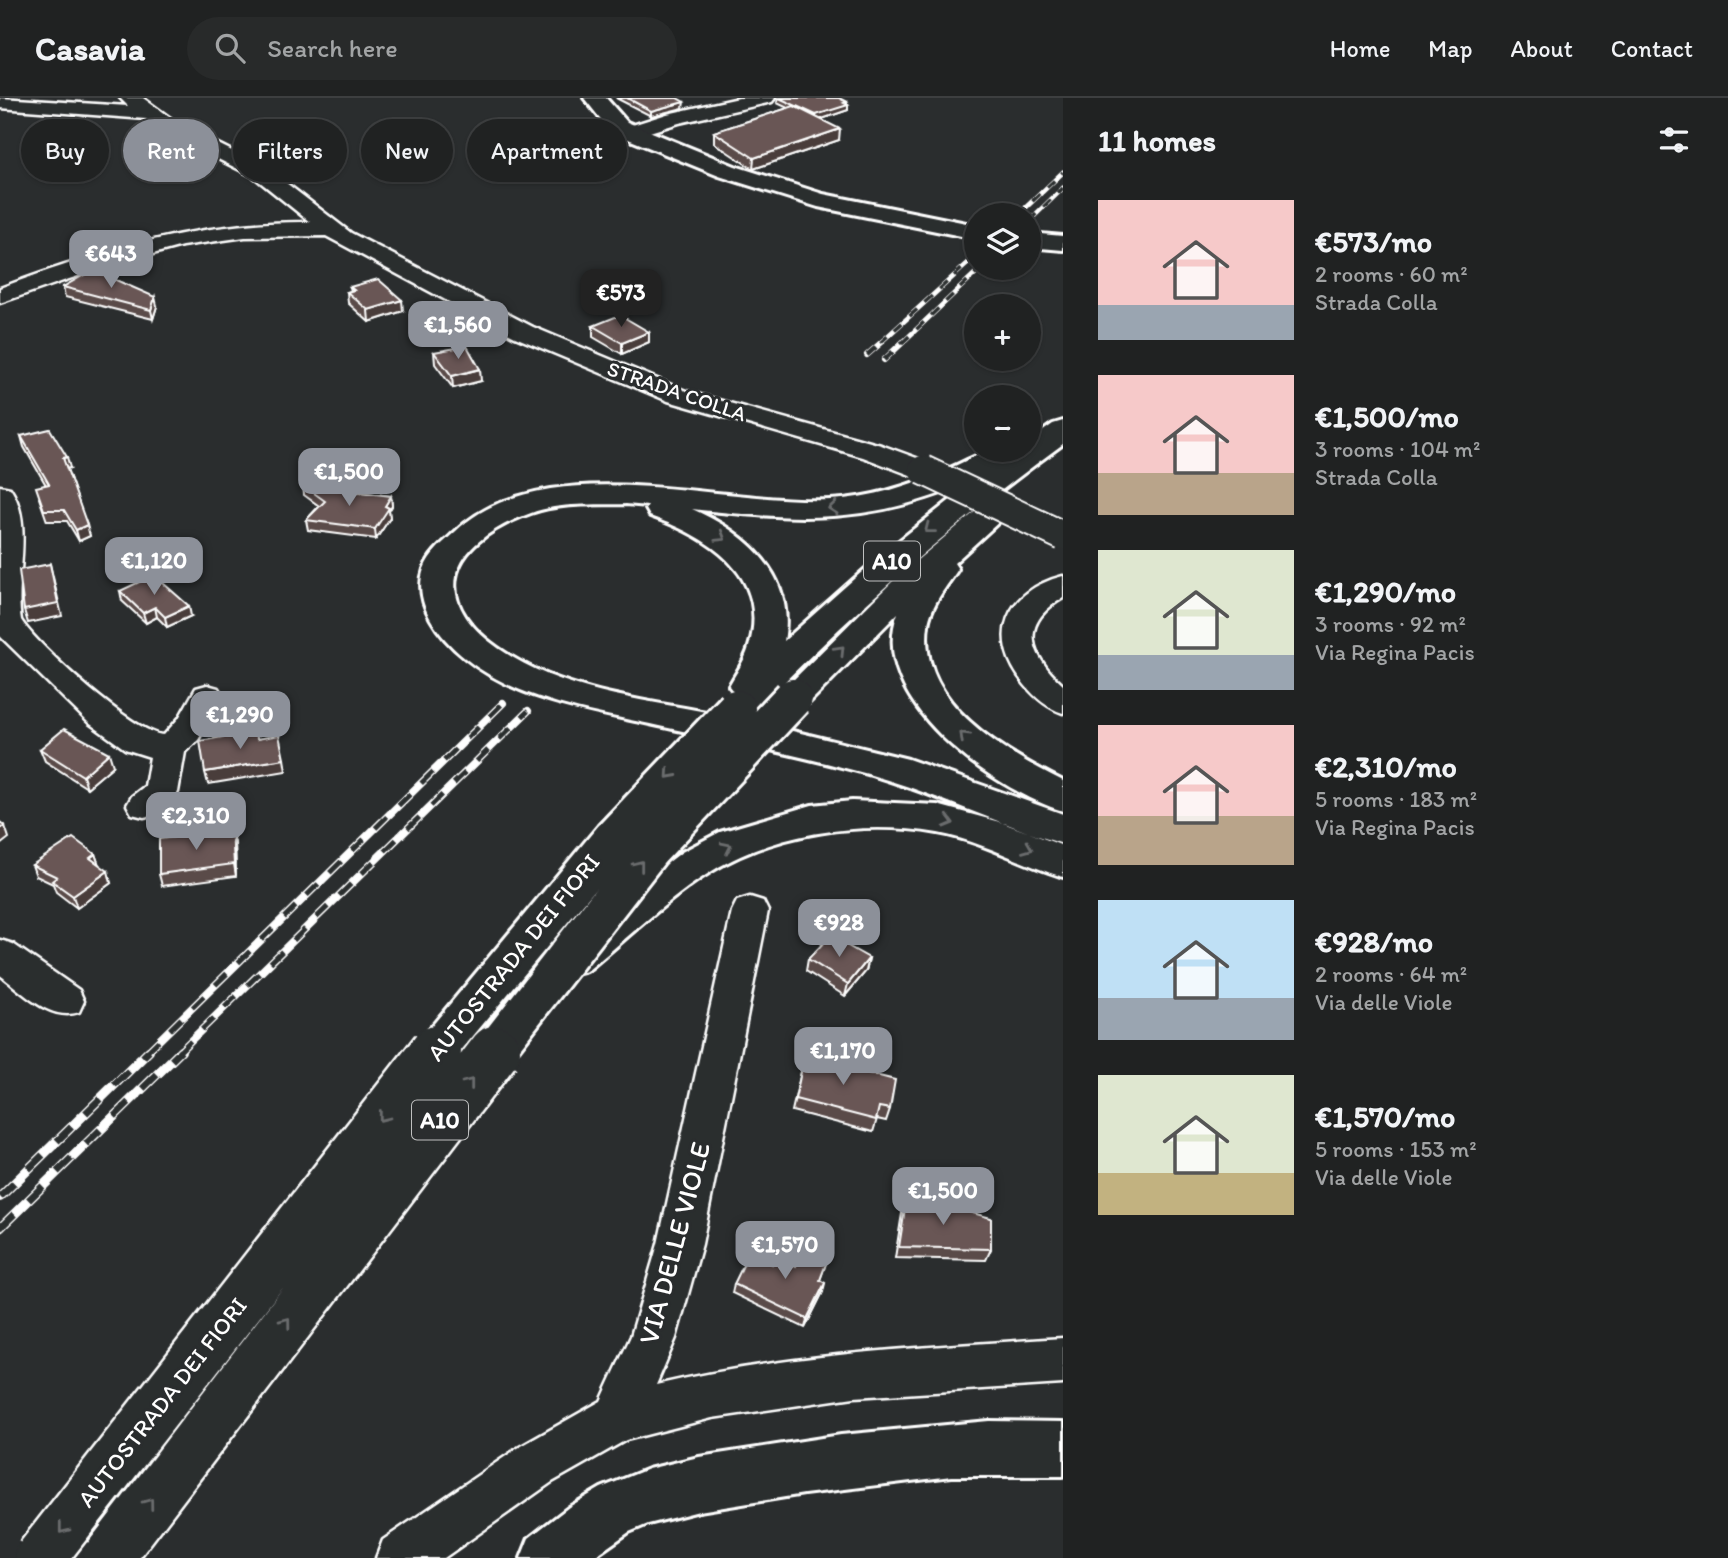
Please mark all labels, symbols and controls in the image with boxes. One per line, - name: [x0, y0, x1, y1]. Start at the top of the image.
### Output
- search box: [187, 17, 677, 80]
- text: Casavia: [35, 29, 145, 68]
- icon: search: [211, 29, 249, 67]
- text: Search here: [267, 32, 398, 64]
- text: Home: [1330, 34, 1390, 63]
- text: Map: [1428, 34, 1472, 63]
- text: About: [1510, 34, 1573, 63]
- text: Contact: [1611, 34, 1693, 63]
- chip: Buy: [21, 119, 109, 182]
- chip: Rent: [123, 119, 219, 182]
- chip: Filters: [233, 119, 347, 182]
- chip: New: [361, 119, 453, 182]
- chip: Apartment: [467, 119, 627, 182]
- icon: filters: [1655, 121, 1693, 159]
- text: 11 homes: [1098, 122, 1216, 159]
- map controls: [964, 203, 1041, 462]
- button: layers: [964, 203, 1041, 280]
- text: €573/mo: [1315, 223, 1432, 260]
- icon: home: [1154, 228, 1238, 312]
- pin: €643: [70, 230, 152, 290]
- text: €643: [85, 239, 137, 267]
- text: 2 rooms · 60 m²: [1315, 260, 1468, 288]
- pin: €573: [580, 270, 662, 329]
- text: €573: [596, 278, 646, 306]
- text: Strada Colla: [1315, 288, 1438, 316]
- button: +: [964, 294, 1041, 371]
- pin: €1,560: [401, 302, 515, 361]
- text: €1,560: [424, 310, 492, 338]
- street label: STRADA COLLA: [604, 356, 750, 427]
- button: −: [964, 385, 1041, 462]
- text: €1,500/mo: [1315, 398, 1459, 435]
- icon: home: [1154, 403, 1238, 487]
- text: 3 rooms · 104 m²: [1315, 435, 1480, 463]
- pin: €1,500: [292, 448, 406, 508]
- text: €1,500: [314, 457, 384, 485]
- text: Strada Colla: [1315, 463, 1438, 491]
- one-way arrow: [827, 500, 838, 515]
- one-way arrow: [925, 521, 938, 533]
- one-way arrow: [713, 529, 726, 542]
- pin: €1,120: [97, 538, 211, 597]
- road number: A10: [864, 542, 920, 580]
- text: €1,120: [121, 546, 187, 574]
- text: €1,290/mo: [1315, 573, 1456, 610]
- icon: home: [1154, 578, 1238, 662]
- text: 3 rooms · 92 m²: [1315, 610, 1466, 638]
- text: Via Regina Pacis: [1315, 638, 1475, 666]
- one-way arrow: [832, 645, 845, 658]
- pin: €1,290: [183, 692, 297, 751]
- text: €1,290: [206, 700, 274, 728]
- one-way arrow: [959, 732, 972, 744]
- text: €2,310/mo: [1315, 748, 1457, 785]
- icon: home: [1154, 753, 1238, 837]
- one-way arrow: [666, 766, 678, 779]
- text: 5 rooms · 183 m²: [1315, 785, 1477, 813]
- pin: €2,310: [139, 792, 253, 852]
- text: €2,310: [162, 801, 230, 829]
- text: Via Regina Pacis: [1315, 813, 1475, 841]
- one-way arrow: [943, 814, 955, 828]
- one-way arrow: [1021, 840, 1033, 854]
- one-way arrow: [720, 841, 732, 855]
- street label: AUTOSTRADA DEI FIORI: [421, 848, 605, 1066]
- one-way arrow: [630, 860, 643, 872]
- pin: €928: [798, 900, 880, 959]
- text: €928: [814, 908, 864, 936]
- text: €928/mo: [1315, 923, 1433, 960]
- icon: home: [1154, 928, 1238, 1012]
- text: 2 rooms · 64 m²: [1315, 960, 1467, 988]
- text: Via delle Viole: [1315, 988, 1452, 1016]
- pin: €1,170: [786, 1028, 900, 1087]
- text: €1,170: [810, 1036, 876, 1064]
- one-way arrow: [460, 1078, 473, 1090]
- text: €1,570/mo: [1315, 1098, 1455, 1135]
- road number: A10: [412, 1100, 468, 1140]
- icon: home: [1154, 1103, 1238, 1187]
- one-way arrow: [378, 1110, 391, 1122]
- text: 5 rooms · 153 m²: [1315, 1135, 1477, 1163]
- street label: VIA DELLE VIOLE: [631, 1138, 717, 1348]
- text: Via delle Viole: [1315, 1163, 1452, 1191]
- pin: €1,500: [886, 1168, 1000, 1227]
- text: €1,500: [908, 1176, 978, 1204]
- pin: €1,570: [728, 1222, 842, 1281]
- text: €1,570: [752, 1230, 818, 1258]
- street label: AUTOSTRADA DEI FIORI: [71, 1291, 253, 1513]
- one-way arrow: [277, 1317, 290, 1330]
- one-way arrow: [140, 1499, 153, 1511]
- one-way arrow: [58, 1522, 71, 1534]

